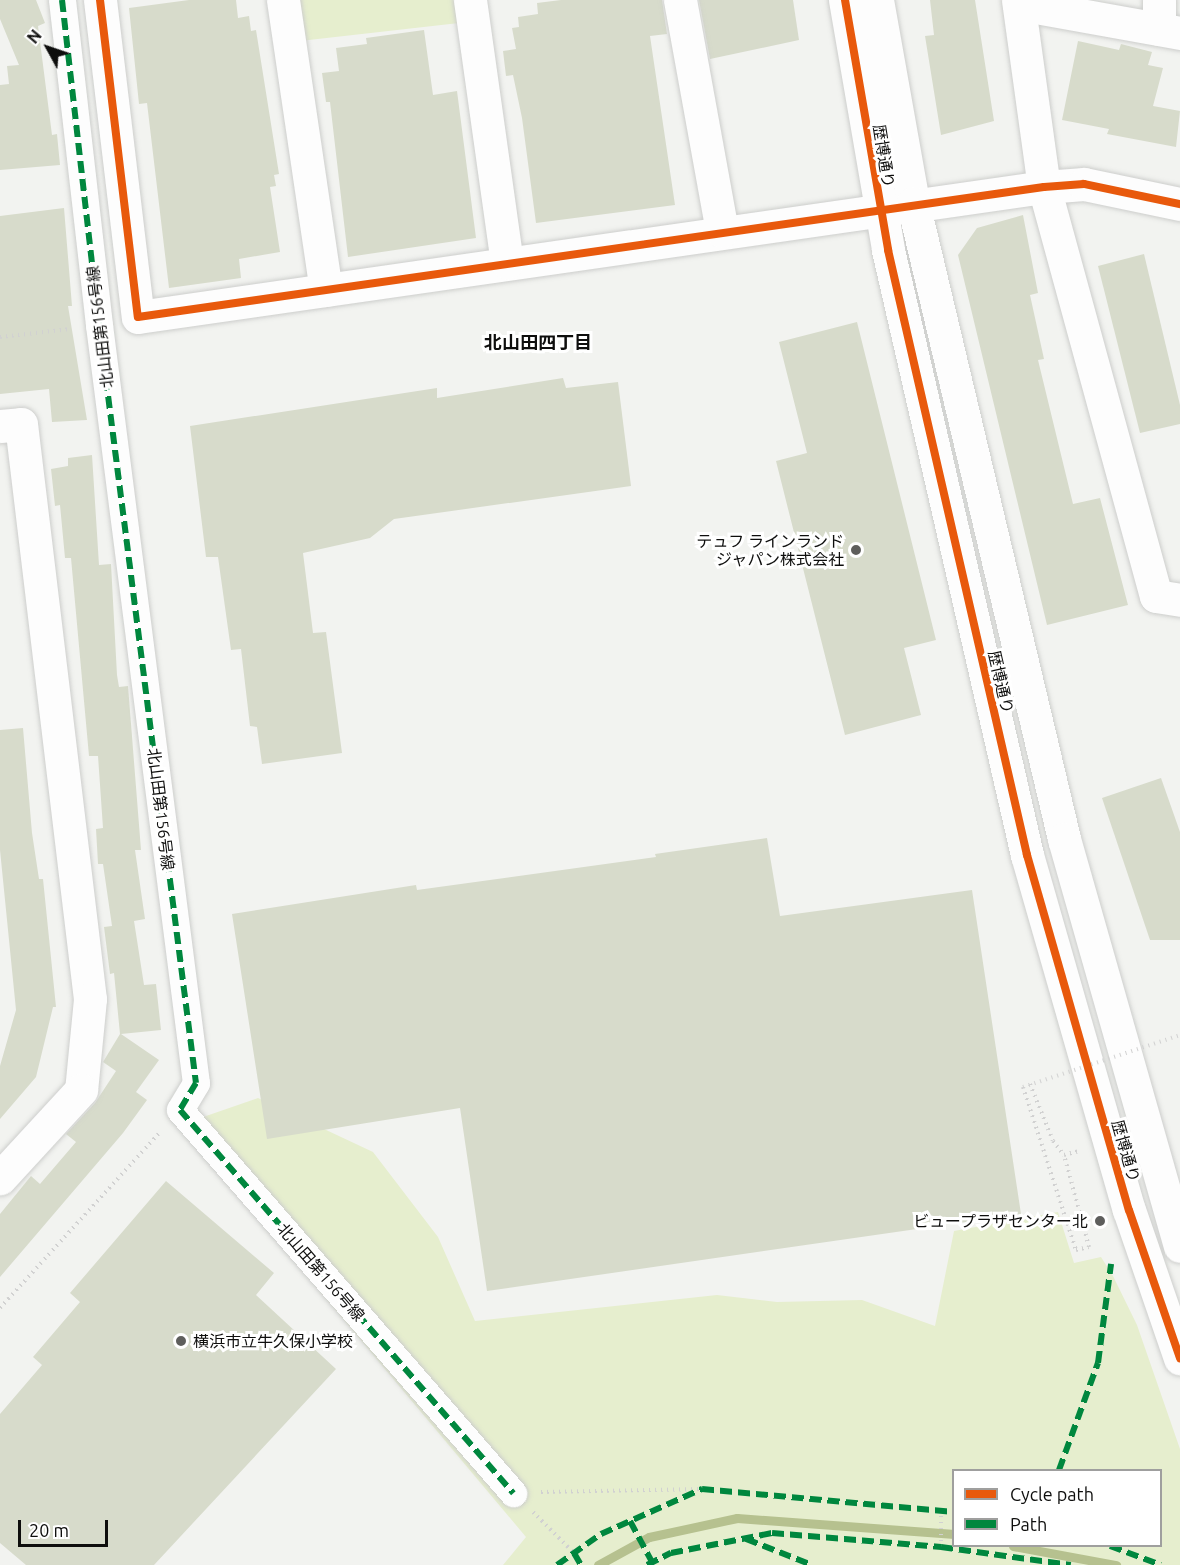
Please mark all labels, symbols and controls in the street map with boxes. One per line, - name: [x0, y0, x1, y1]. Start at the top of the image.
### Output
- north arrow: [18, 18, 78, 78]
- text: N: [23, 26, 45, 47]
- street label: 歴博通り: [870, 123, 898, 189]
- street label: 北山田第156号線: [83, 265, 117, 389]
- district label: 北山田四丁目: [484, 331, 592, 353]
- place label: テュフ ラインランド ジャパン株式会社: [696, 531, 844, 569]
- marker: テュフ ラインランド ジャパン株式会社: [849, 543, 863, 557]
- street label: 歴博通り: [984, 649, 1018, 715]
- street label: 北山田第156号線: [144, 747, 178, 871]
- street label: 歴博通り: [1108, 1118, 1144, 1184]
- place label: ビュープラザセンター北: [912, 1211, 1088, 1231]
- marker: ビュープラザセンター北: [1093, 1214, 1107, 1228]
- street label: 北山田第156号線: [273, 1219, 369, 1325]
- place label: 横浜市立牛久保小学校: [193, 1331, 353, 1351]
- marker: 横浜市立牛久保小学校: [174, 1334, 188, 1348]
- legend: [952, 1469, 1162, 1547]
- text: Cycle path: [1010, 1484, 1094, 1504]
- scale bar: [21, 1508, 111, 1546]
- text: Path: [1010, 1514, 1047, 1534]
- text: 20 m: [29, 1520, 69, 1540]

